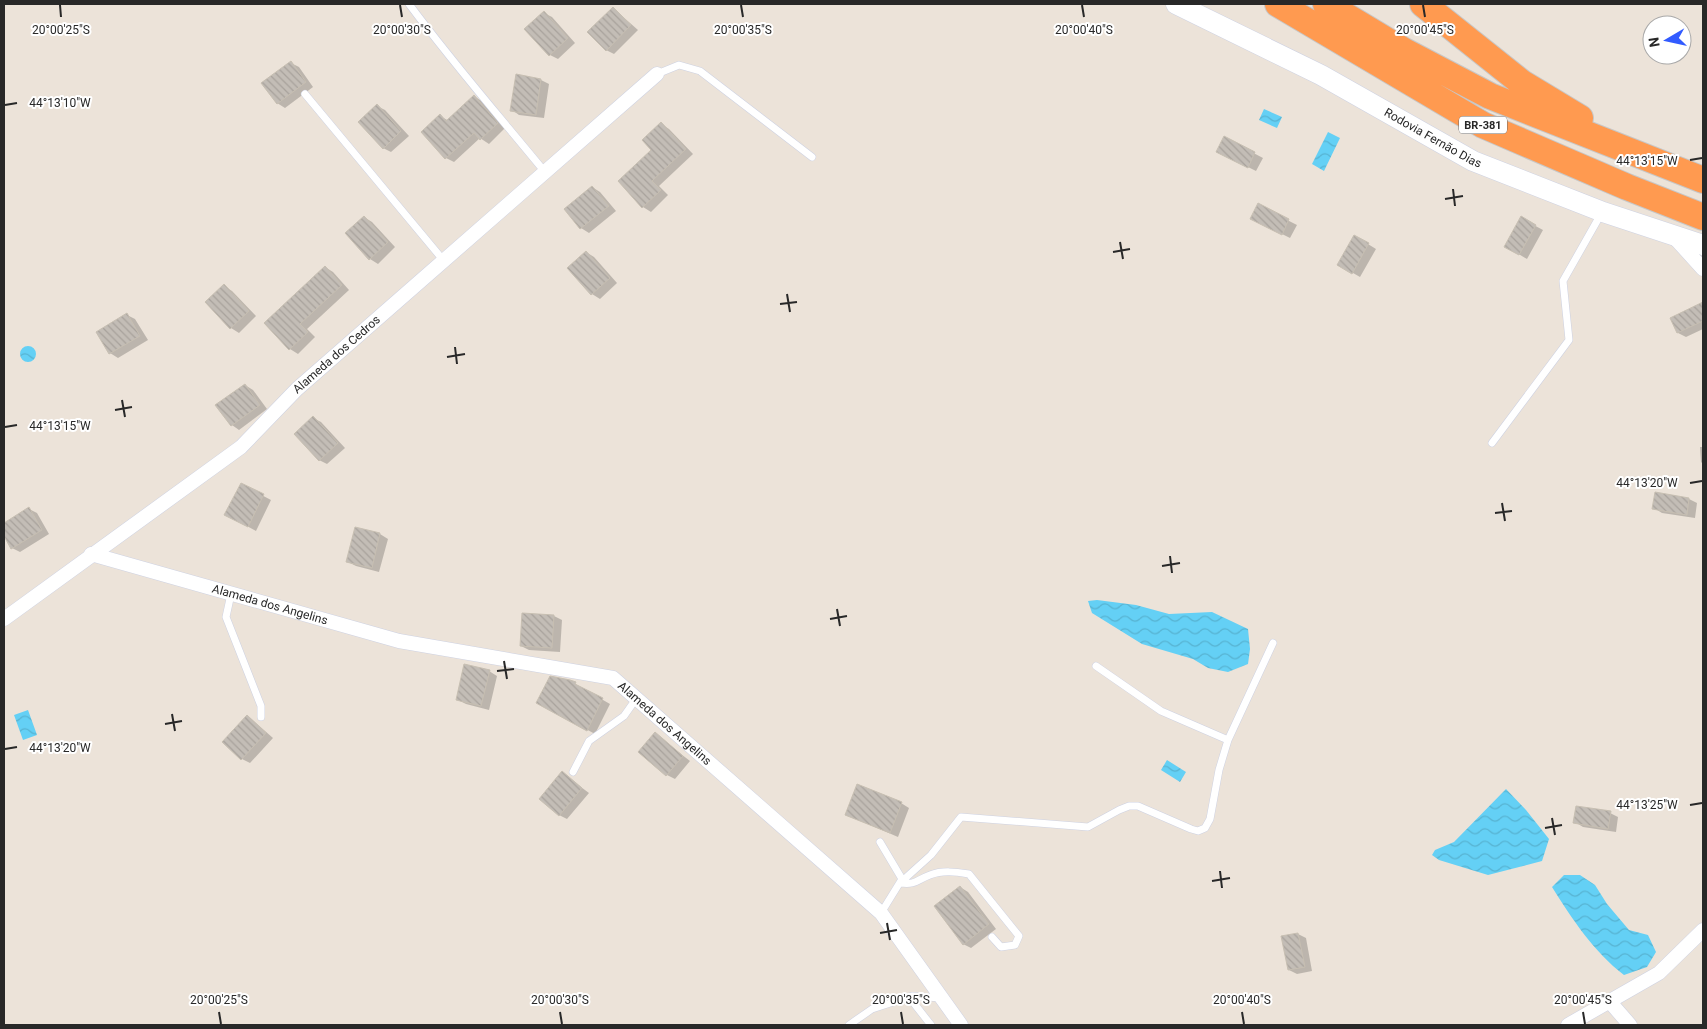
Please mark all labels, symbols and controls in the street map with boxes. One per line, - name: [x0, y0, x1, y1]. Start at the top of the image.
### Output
- north arrow: [1642, 15, 1692, 65]
- text: 20°00'25"S: [32, 23, 90, 37]
- text: 20°00'30"S: [373, 23, 431, 37]
- text: 20°00'35"S: [714, 23, 772, 37]
- text: 20°00'40"S: [1055, 23, 1113, 37]
- text: 20°00'45"S: [1396, 23, 1454, 37]
- text: N: [1645, 36, 1663, 48]
- text: 44°13'10"W: [29, 96, 91, 110]
- street label: Rodovia Fernão Dias: [1382, 105, 1484, 171]
- road number: BR-381: [1459, 116, 1507, 134]
- text: 44°13'15"W: [1616, 154, 1678, 168]
- street label: Alameda dos Cedros: [290, 312, 383, 396]
- text: 44°13'15"W: [29, 419, 91, 433]
- text: 44°13'20"W: [1616, 476, 1678, 490]
- street label: Alameda dos Angelins: [211, 582, 329, 628]
- street label: Alameda dos Angelins: [615, 679, 714, 768]
- text: 44°13'20"W: [29, 741, 91, 755]
- text: 44°13'25"W: [1616, 798, 1678, 812]
- text: 20°00'25"S: [190, 993, 248, 1007]
- text: 20°00'30"S: [531, 993, 589, 1007]
- text: 20°00'35"S: [872, 993, 930, 1007]
- text: 20°00'40"S: [1213, 993, 1271, 1007]
- text: 20°00'45"S: [1554, 993, 1612, 1007]

